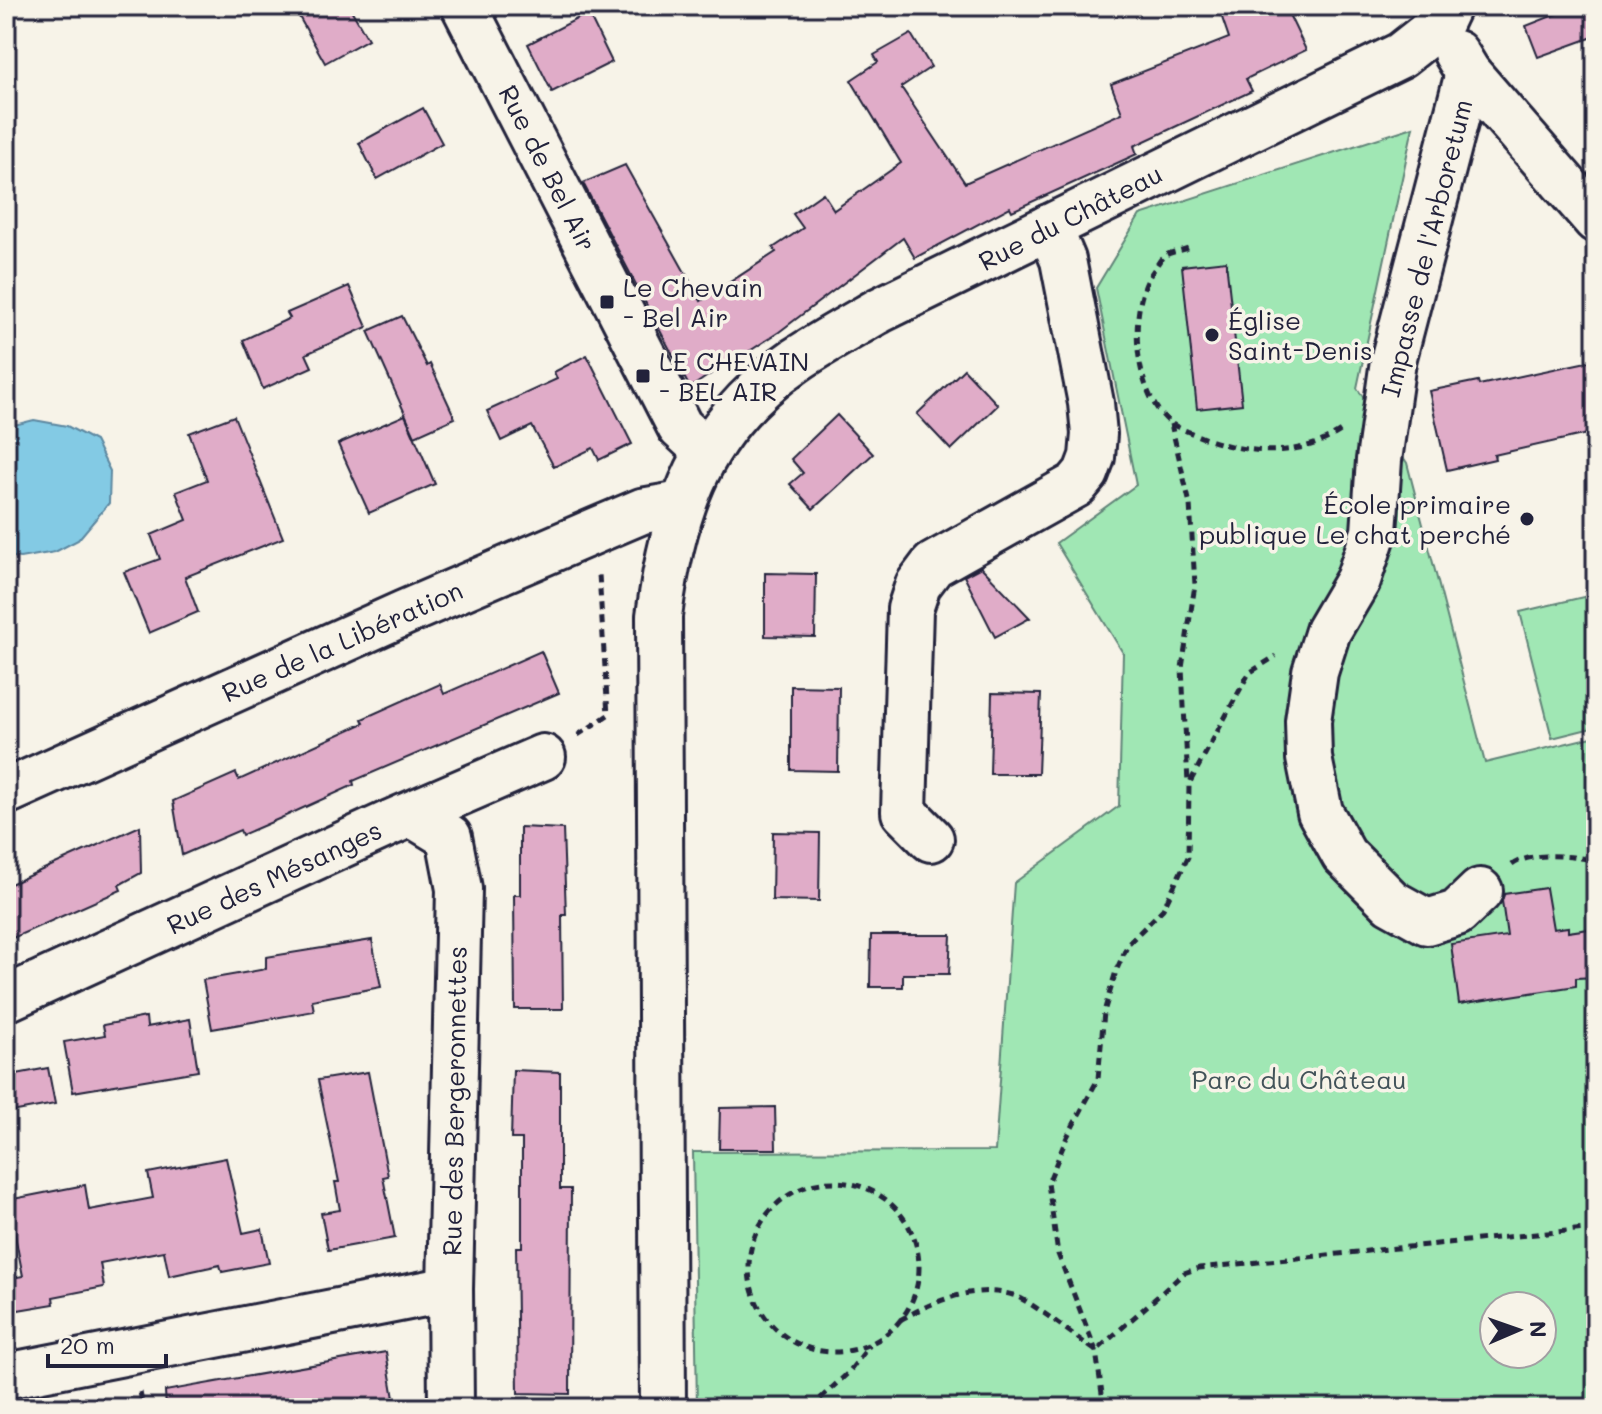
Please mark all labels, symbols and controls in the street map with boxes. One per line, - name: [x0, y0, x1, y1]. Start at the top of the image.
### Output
- street label: Rue de Bel Air: [491, 79, 605, 257]
- street label: Impasse de l'Arboretum: [1373, 96, 1479, 400]
- street label: Rue du Château: [972, 156, 1168, 278]
- place label: Le Chevain - Bel Air: [623, 270, 763, 334]
- marker: Le Chevain - Bel Air: [598, 293, 616, 311]
- place label: Église Saint-Denis: [1228, 303, 1373, 367]
- marker: Église Saint-Denis: [1203, 326, 1221, 344]
- place label: LE CHEVAIN - BEL AIR: [659, 344, 809, 408]
- marker: LE CHEVAIN - BEL AIR: [634, 367, 652, 385]
- place label: École primaire publique Le chat perché: [1199, 487, 1511, 551]
- marker: École primaire publique Le chat perché: [1518, 510, 1536, 528]
- street label: Rue de la Libération: [216, 573, 468, 709]
- street label: Rue des Mésanges: [161, 812, 387, 942]
- street label: Rue des Bergeronnettes: [434, 946, 474, 1256]
- park label: Parc du Château: [1191, 1062, 1407, 1096]
- north arrow: [1478, 1290, 1558, 1370]
- scale bar: [48, 1318, 166, 1368]
- text: N: [1524, 1320, 1553, 1338]
- text: 20 m: [60, 1329, 115, 1360]

